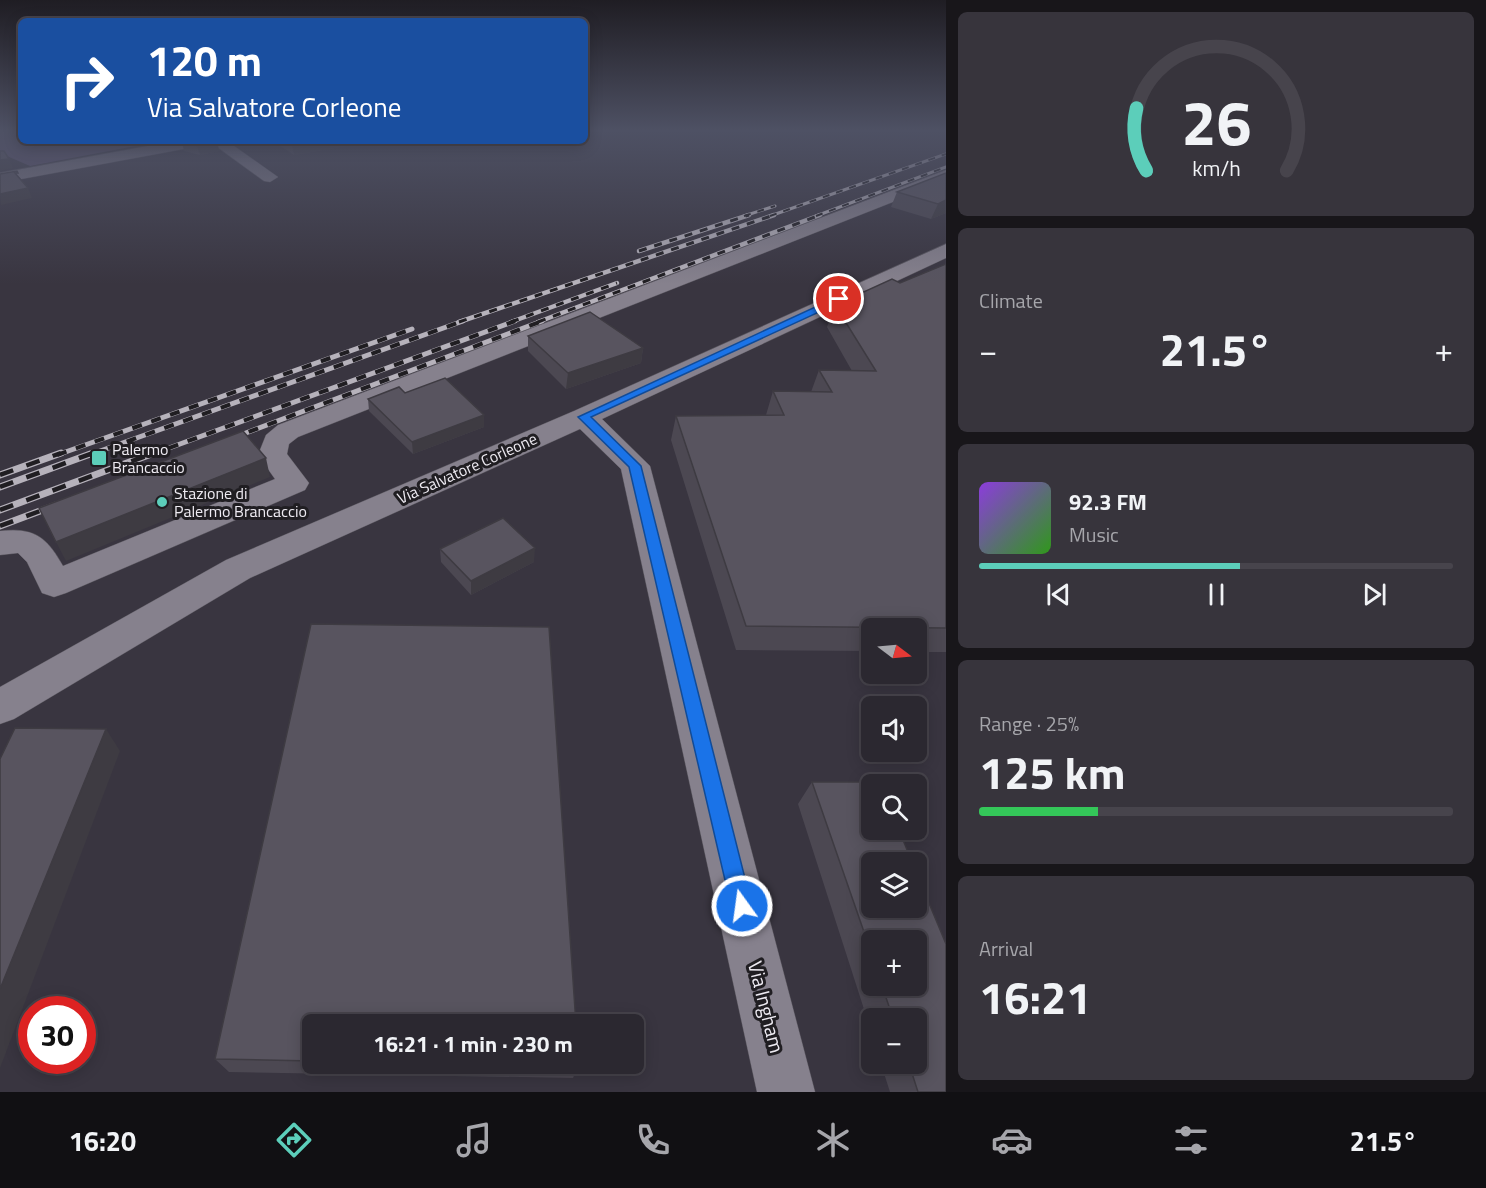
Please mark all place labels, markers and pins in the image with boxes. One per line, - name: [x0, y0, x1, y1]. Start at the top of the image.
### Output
- pin: [813, 273, 864, 324]
- place label: Palermo Brancaccio: [112, 437, 185, 479]
- marker: Palermo Brancaccio: [90, 449, 108, 467]
- place label: Stazione di Palermo Brancaccio: [174, 481, 307, 523]
- marker: Stazione di Palermo Brancaccio: [155, 495, 169, 509]

